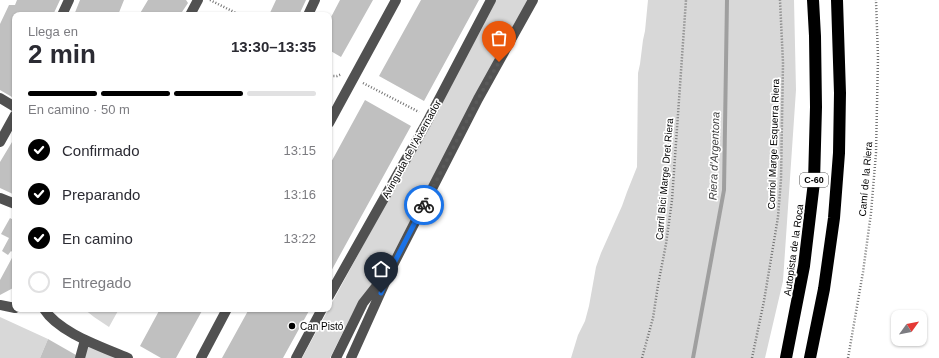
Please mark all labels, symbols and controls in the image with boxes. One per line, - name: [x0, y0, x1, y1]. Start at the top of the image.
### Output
- pin: [482, 21, 516, 62]
- text: Llega en: [28, 24, 78, 39]
- icon: bag: [488, 27, 510, 49]
- text: 13:30–13:35: [231, 38, 316, 55]
- text: 2 min: [28, 39, 96, 69]
- street label: Corriol Marge Esquerra Riera: [766, 78, 781, 209]
- street label: Avinguda de l'Aixernador: [380, 98, 443, 200]
- text: En camino · 50 m: [28, 102, 130, 117]
- water label: Riera d'Argentona: [706, 112, 722, 200]
- street label: Carril Bici Marge Dret Riera: [654, 117, 675, 240]
- icon: check: [28, 139, 50, 161]
- street label: Camí de la Riera: [857, 141, 874, 217]
- text: Confirmado: [62, 142, 140, 159]
- text: 13:15: [283, 143, 316, 158]
- road number: C-60: [800, 173, 828, 187]
- icon: check: [28, 183, 50, 205]
- courier: [404, 185, 444, 225]
- text: Preparando: [62, 186, 140, 203]
- text: 13:16: [283, 187, 316, 202]
- icon: bike: [413, 194, 435, 216]
- street label: Autopista de la Roca: [782, 203, 805, 297]
- icon: check: [28, 227, 50, 249]
- text: En camino: [62, 230, 133, 247]
- text: 13:22: [283, 231, 316, 246]
- pin: [364, 252, 398, 293]
- icon: home: [370, 258, 392, 280]
- text: Entregado: [62, 274, 131, 291]
- north arrow: [891, 310, 927, 346]
- map controls: [891, 310, 927, 346]
- marker: Can Pistó: [287, 321, 297, 331]
- place label: Can Pistó: [300, 321, 344, 332]

